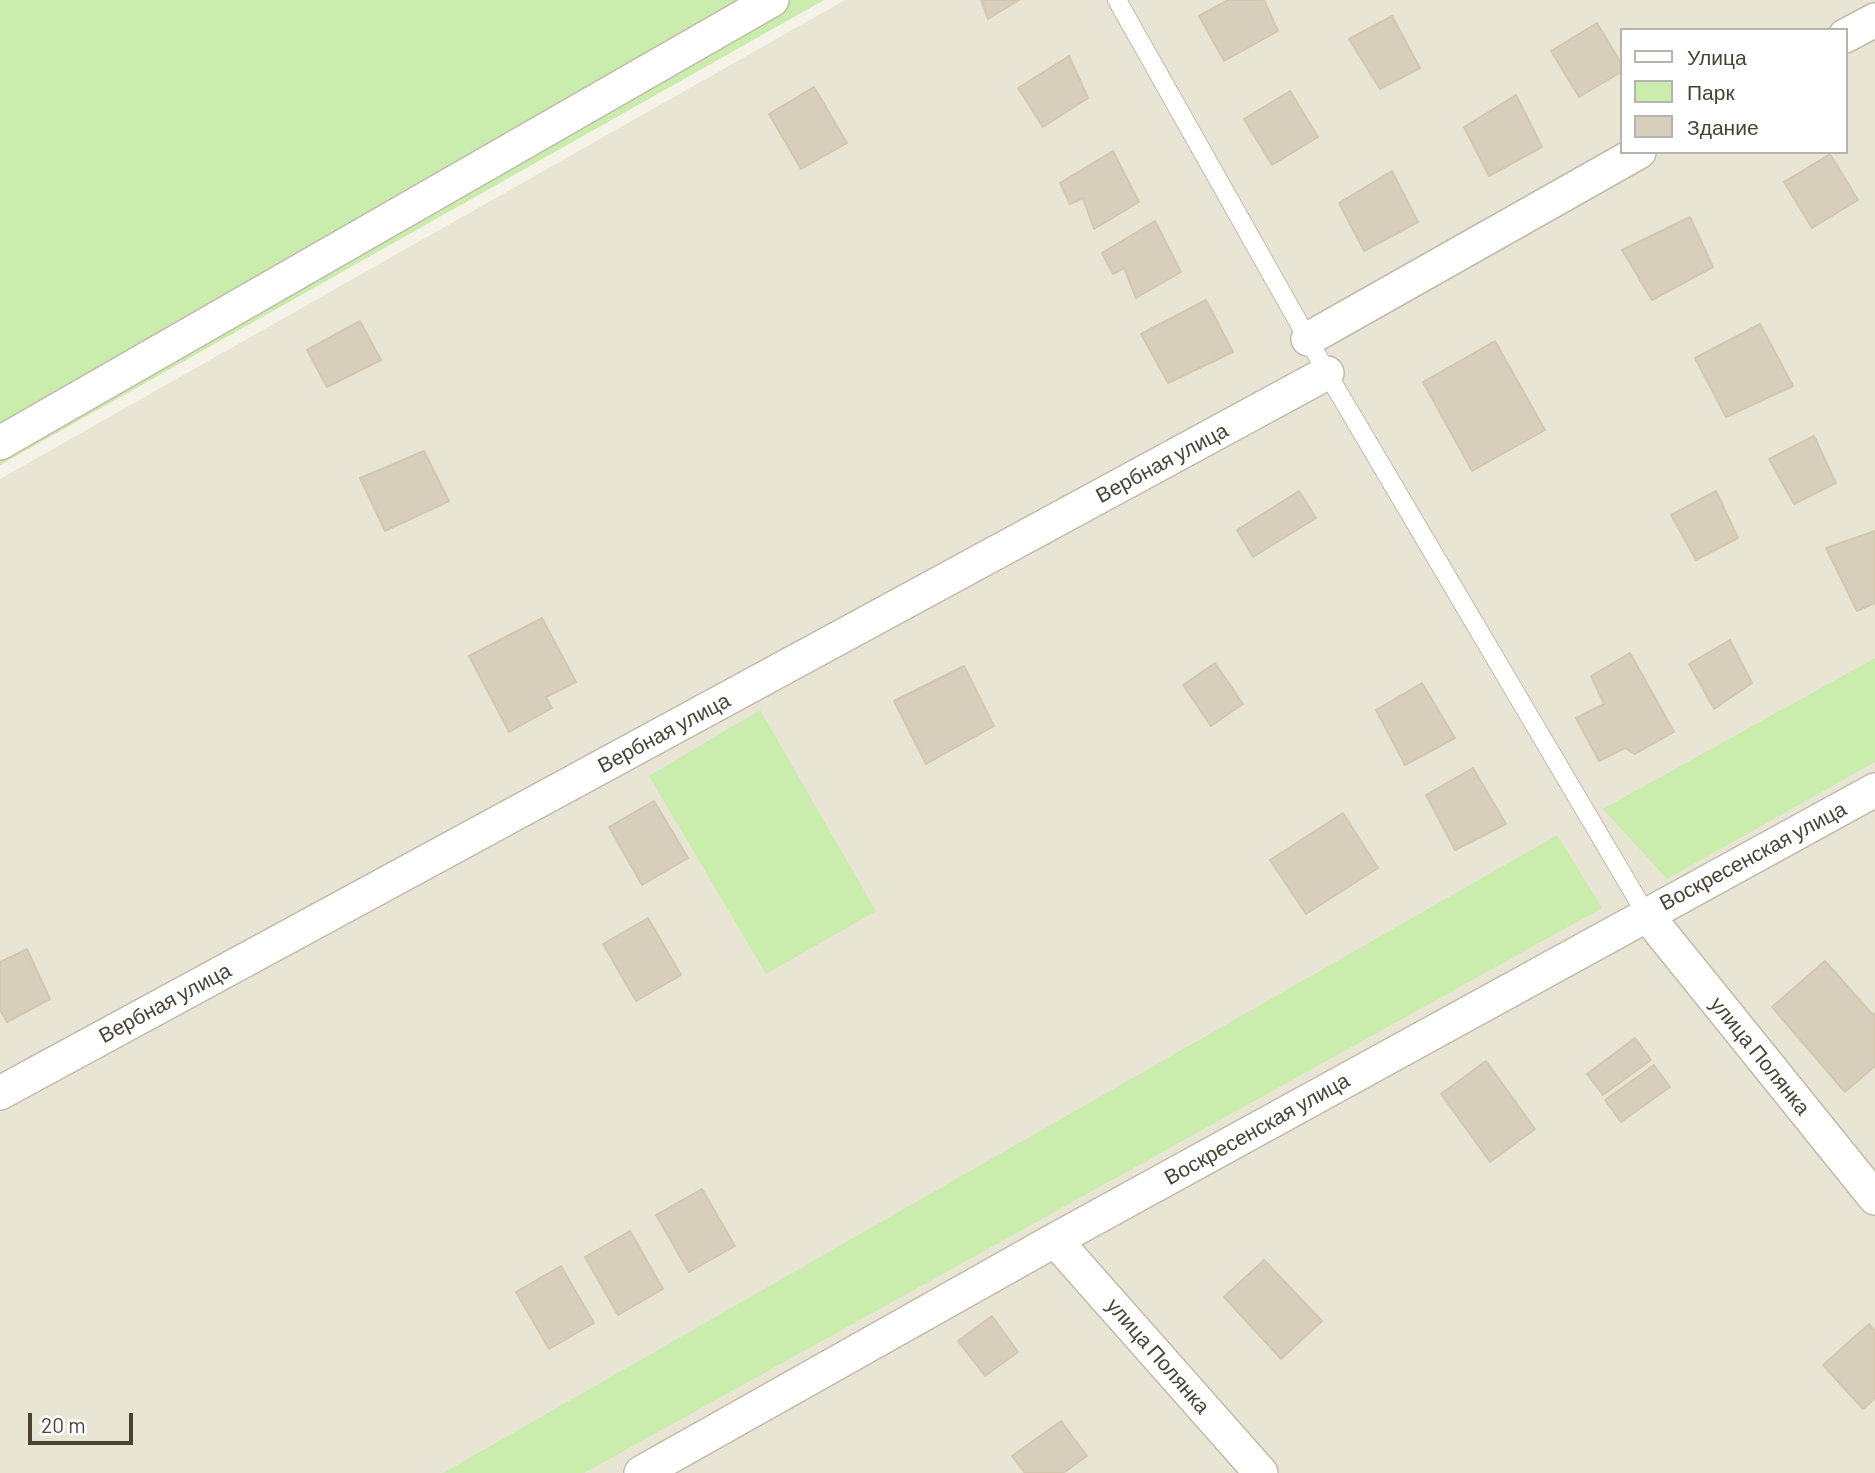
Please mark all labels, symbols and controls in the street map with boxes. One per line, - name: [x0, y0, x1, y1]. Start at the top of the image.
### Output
- legend: [1619, 28, 1847, 154]
- text: Улица: [1687, 44, 1747, 69]
- text: Парк: [1687, 79, 1735, 104]
- text: Здание: [1687, 114, 1759, 139]
- street label: Вербная улица: [1092, 418, 1232, 508]
- street label: Вербная улица: [594, 688, 734, 778]
- street label: Воскресенская улица: [1655, 796, 1851, 916]
- street label: Вербная улица: [95, 958, 235, 1048]
- street label: улица Полянка: [1705, 992, 1815, 1120]
- street label: Воскресенская улица: [1160, 1068, 1354, 1190]
- street label: улица Полянка: [1101, 1293, 1215, 1419]
- scale bar: [32, 1400, 136, 1444]
- text: 20 m: [41, 1412, 86, 1437]

